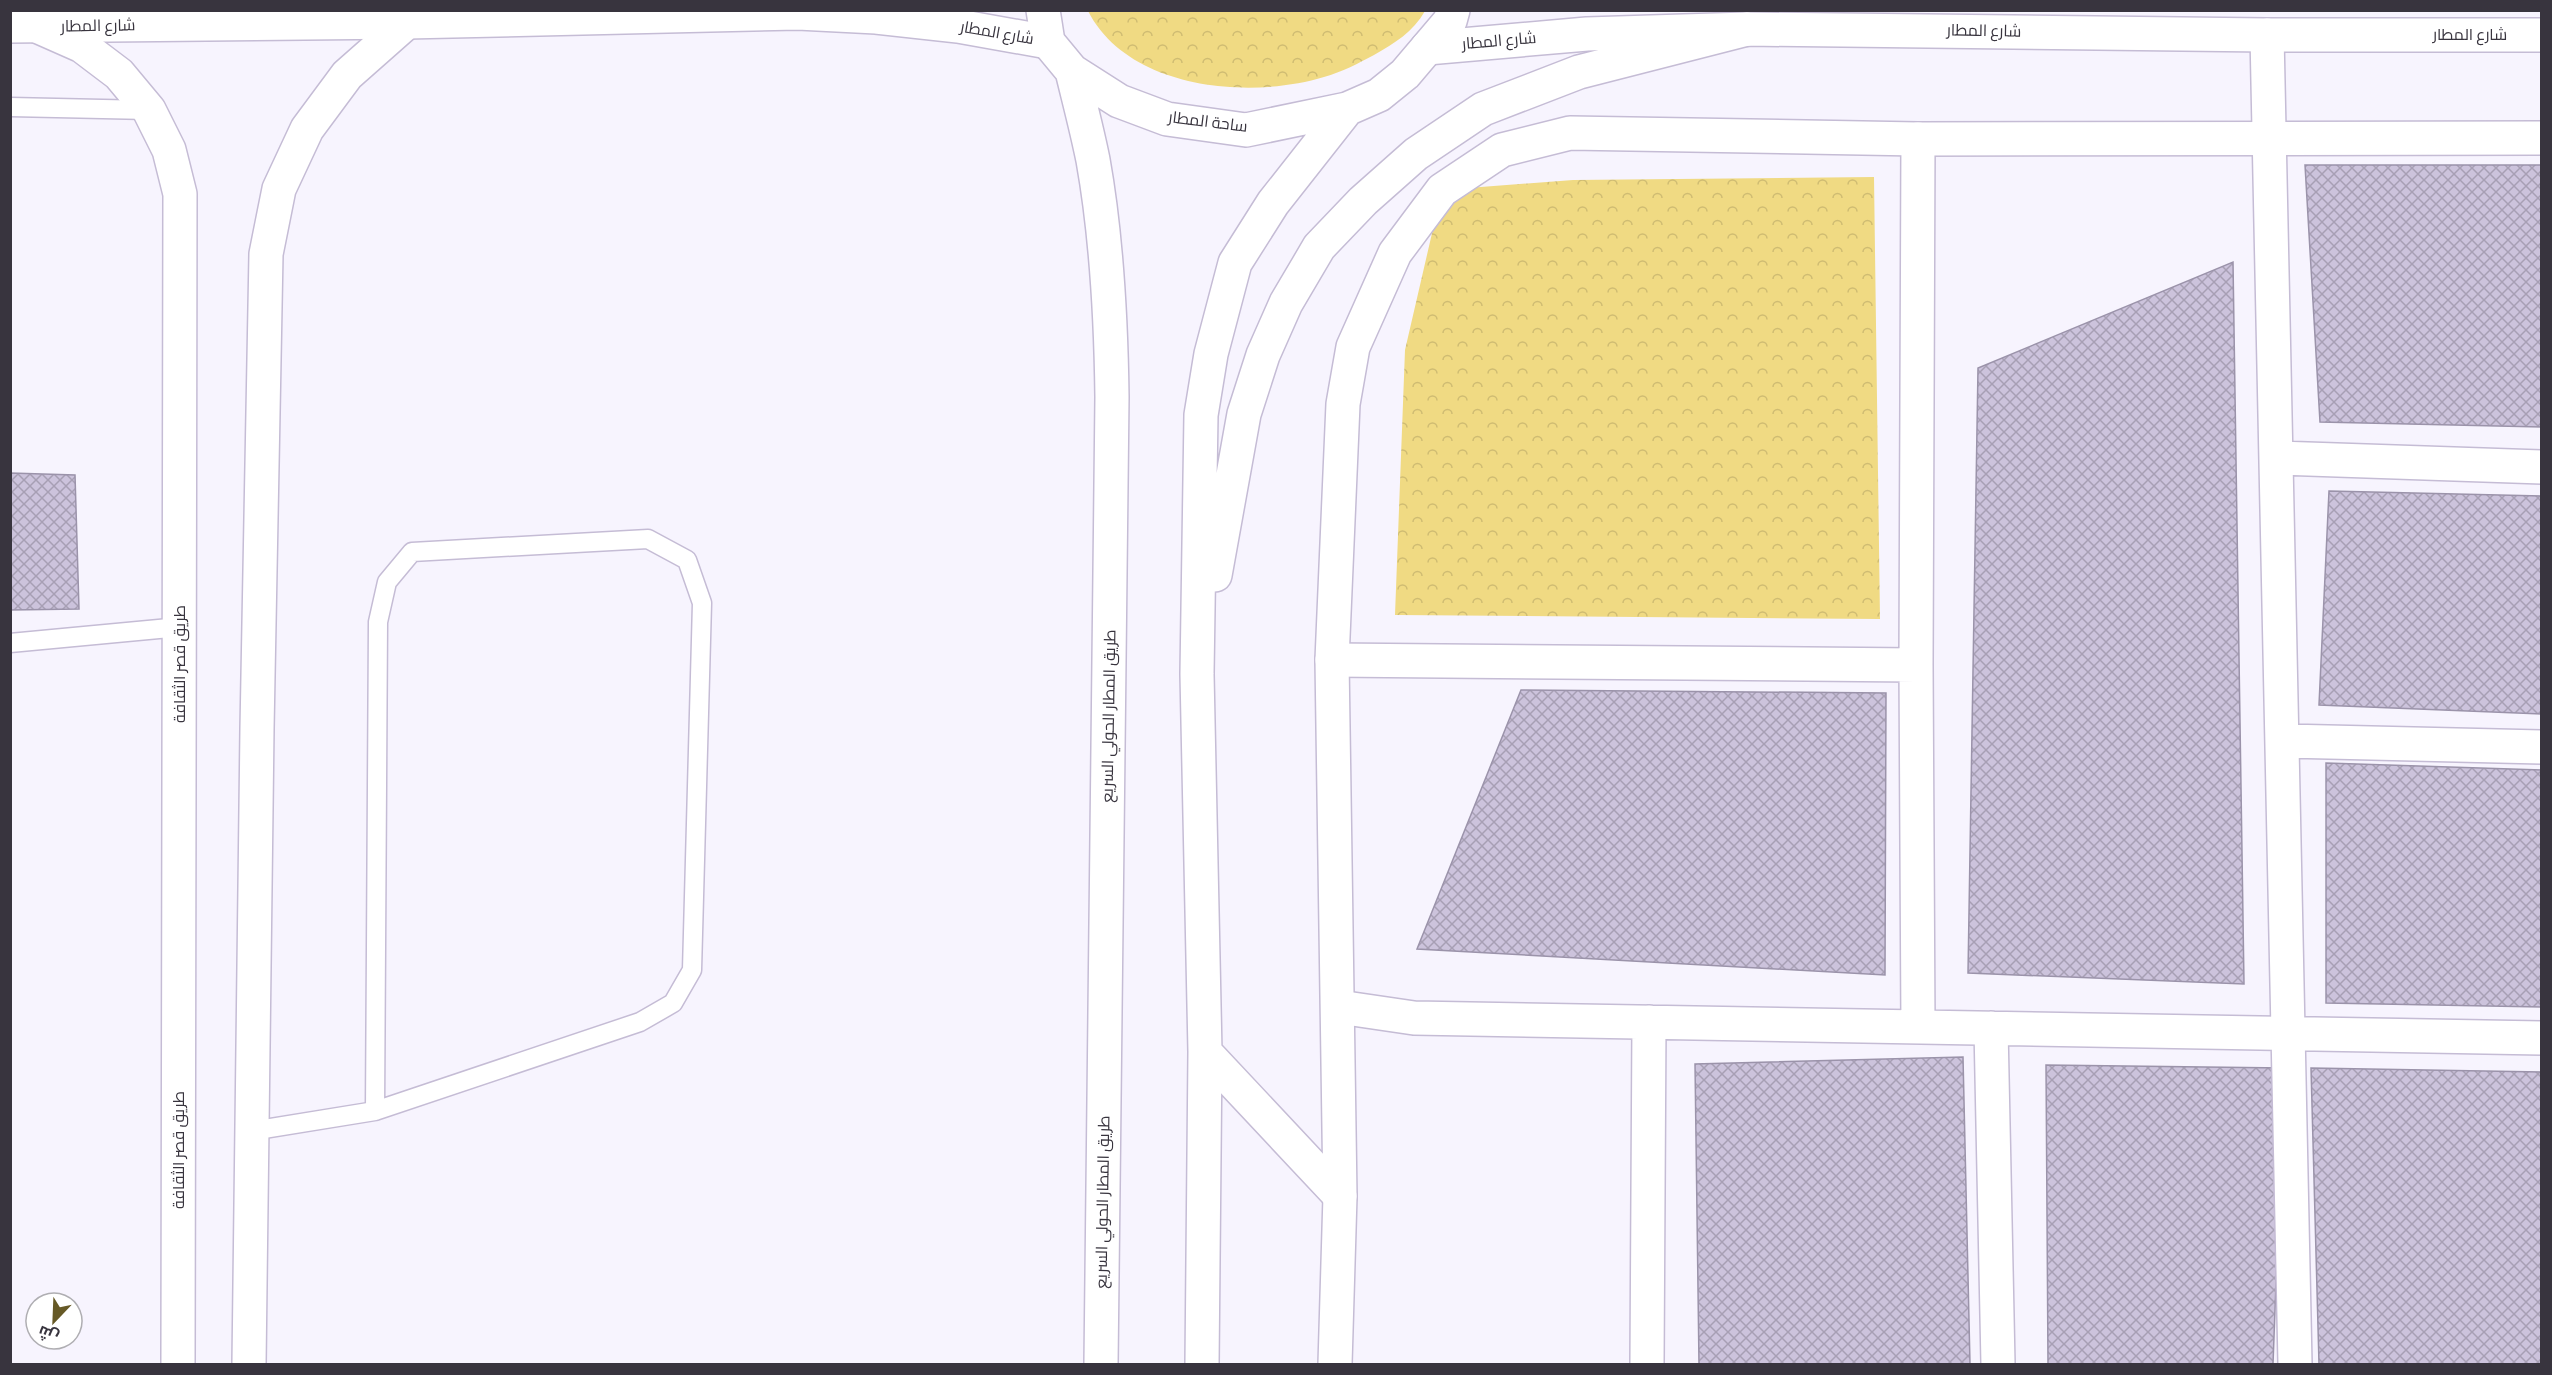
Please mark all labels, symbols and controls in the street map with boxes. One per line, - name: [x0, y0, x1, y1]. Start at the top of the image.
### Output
- street label: شارع المطار: [60, 14, 135, 38]
- street label: شارع المطار: [957, 16, 1036, 50]
- street label: شارع المطار: [1946, 19, 2021, 43]
- street label: شارع المطار: [2432, 24, 2507, 46]
- street label: شارع المطار: [1460, 27, 1537, 55]
- street label: ساحة المطار: [1166, 106, 1249, 138]
- street label: طريق قصر الثقافة: [169, 605, 191, 723]
- street label: طريق المطار الحولي السريع: [1096, 629, 1124, 803]
- street label: طريق قصر الثقافة: [168, 1091, 190, 1209]
- street label: طريق المطار الحولي السريع: [1090, 1115, 1118, 1289]
- north arrow: [24, 1291, 84, 1351]
- text: ش: [35, 1320, 62, 1348]

